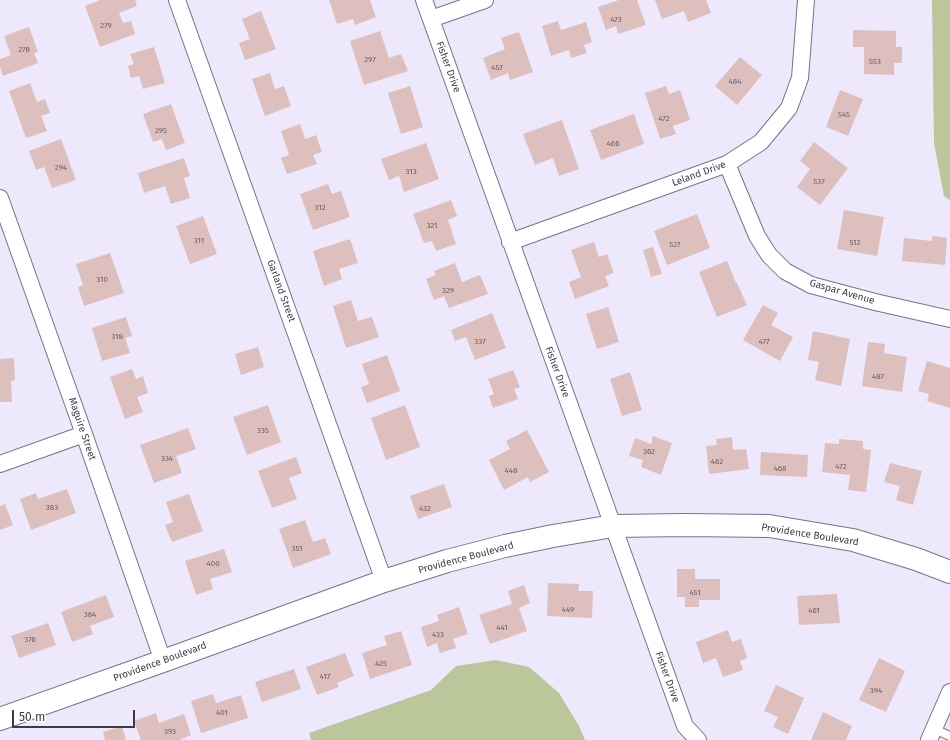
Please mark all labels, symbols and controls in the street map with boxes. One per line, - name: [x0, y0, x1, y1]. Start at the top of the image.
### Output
- house number: 473: [610, 15, 622, 25]
- house number: 279: [100, 21, 112, 31]
- street label: Fisher Drive: [433, 40, 463, 94]
- house number: 278: [18, 45, 30, 55]
- house number: 297: [364, 55, 376, 65]
- house number: 553: [869, 57, 881, 67]
- house number: 457: [491, 63, 503, 73]
- house number: 484: [729, 77, 741, 87]
- house number: 545: [838, 110, 850, 120]
- house number: 472: [658, 114, 670, 124]
- house number: 295: [155, 126, 167, 136]
- house number: 466: [607, 139, 619, 149]
- street label: Leland Drive: [670, 159, 728, 189]
- house number: 294: [55, 163, 67, 173]
- house number: 313: [405, 167, 417, 177]
- house number: 537: [813, 177, 825, 187]
- house number: 312: [314, 203, 326, 213]
- house number: 321: [426, 221, 438, 231]
- house number: 311: [194, 236, 204, 246]
- house number: 512: [849, 238, 861, 248]
- house number: 527: [669, 240, 681, 250]
- street label: Garland Street: [264, 258, 298, 324]
- house number: 310: [96, 275, 108, 285]
- street label: Gaspar Avenue: [808, 277, 876, 307]
- house number: 329: [442, 286, 454, 296]
- house number: 318: [111, 332, 123, 342]
- house number: 337: [474, 337, 486, 347]
- house number: 477: [758, 337, 770, 347]
- street label: Fisher Drive: [542, 345, 572, 399]
- house number: 487: [872, 372, 884, 382]
- street label: Maguire Street: [66, 396, 98, 462]
- house number: 335: [257, 426, 269, 436]
- house number: 362: [643, 447, 655, 457]
- house number: 334: [161, 454, 173, 464]
- house number: 462: [711, 457, 723, 467]
- house number: 472: [835, 462, 847, 472]
- house number: 468: [774, 464, 786, 474]
- house number: 448: [505, 466, 517, 476]
- house number: 383: [46, 503, 58, 513]
- house number: 432: [419, 504, 431, 514]
- street label: Providence Boulevard: [760, 521, 860, 549]
- street label: Providence Boulevard: [417, 539, 515, 577]
- house number: 351: [291, 544, 303, 554]
- house number: 400: [206, 559, 220, 569]
- house number: 451: [689, 588, 701, 598]
- house number: 449: [562, 605, 574, 615]
- house number: 461: [808, 606, 820, 616]
- house number: 384: [84, 610, 96, 620]
- house number: 441: [496, 623, 508, 633]
- house number: 433: [432, 630, 444, 640]
- house number: 376: [24, 635, 36, 645]
- street label: Providence Boulevard: [112, 640, 208, 684]
- street label: Fisher Drive: [652, 650, 682, 704]
- house number: 425: [375, 659, 387, 669]
- house number: 417: [320, 672, 330, 682]
- house number: 394: [870, 686, 882, 696]
- scale bar: [14, 702, 137, 728]
- house number: 401: [216, 708, 228, 718]
- text: 50 m: [19, 710, 45, 724]
- house number: 393: [164, 727, 176, 737]

